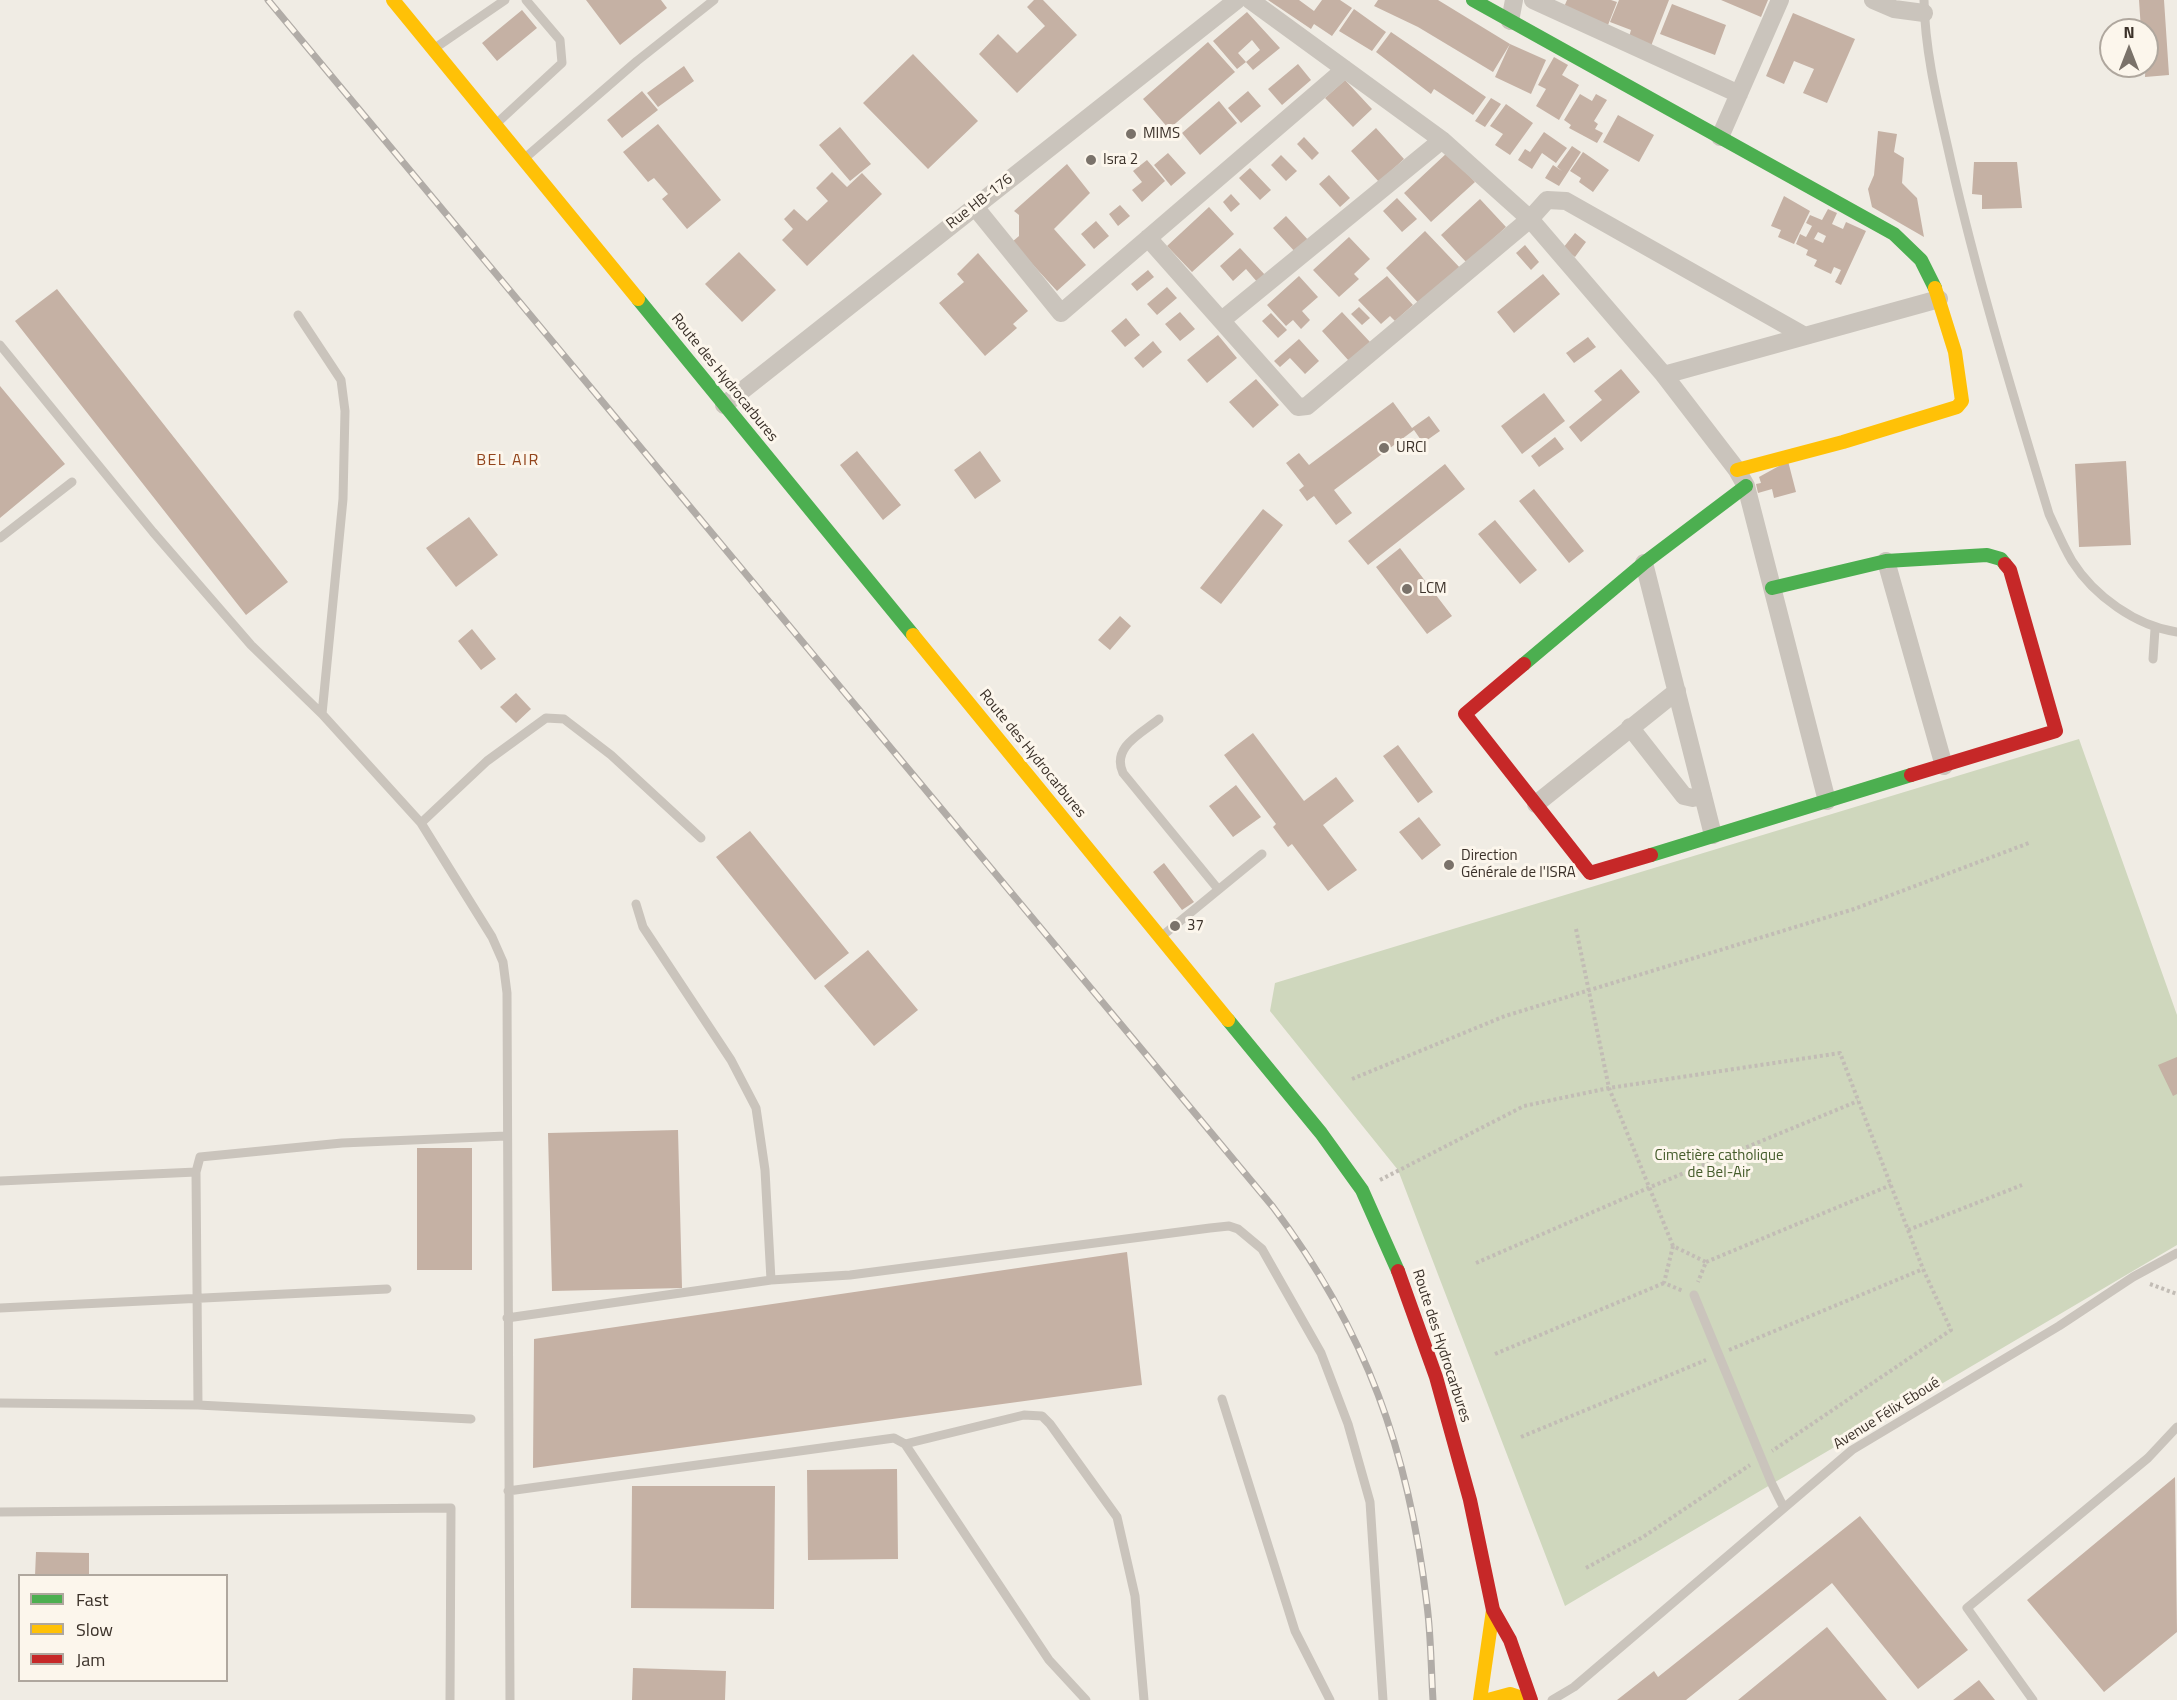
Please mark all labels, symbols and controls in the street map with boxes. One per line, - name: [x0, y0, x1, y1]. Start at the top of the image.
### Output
- north arrow: [2099, 18, 2159, 78]
- text: N: [2123, 20, 2135, 44]
- place label: MIMS: [1143, 125, 1180, 143]
- marker: MIMS: [1124, 127, 1138, 141]
- place label: Isra 2: [1103, 151, 1138, 169]
- marker: Isra 2: [1084, 153, 1098, 167]
- street label: Rue HB-176: [943, 171, 1017, 233]
- street label: Route des Hydrocarbures: [667, 310, 781, 446]
- place label: URCI: [1396, 439, 1427, 457]
- marker: URCI: [1377, 441, 1391, 455]
- district label: BEL AIR: [476, 451, 540, 471]
- place label: LCM: [1419, 580, 1447, 598]
- marker: LCM: [1400, 582, 1414, 596]
- street label: Route des Hydrocarbures: [975, 686, 1089, 822]
- place label: Direction Générale de l'ISRA: [1461, 847, 1576, 882]
- marker: Direction Générale de l'ISRA: [1442, 858, 1456, 872]
- place label: 37: [1187, 917, 1204, 935]
- marker: 37: [1168, 919, 1182, 933]
- park label: Cimetière catholique de Bel-Air: [1654, 1147, 1784, 1182]
- street label: Route des Hydrocarbures: [1408, 1267, 1474, 1425]
- street label: Avenue Félix Eboué: [1831, 1374, 1943, 1454]
- legend: [18, 1574, 228, 1682]
- text: Fast: [76, 1586, 109, 1613]
- text: Slow: [76, 1616, 113, 1643]
- text: Jam: [76, 1646, 105, 1673]

